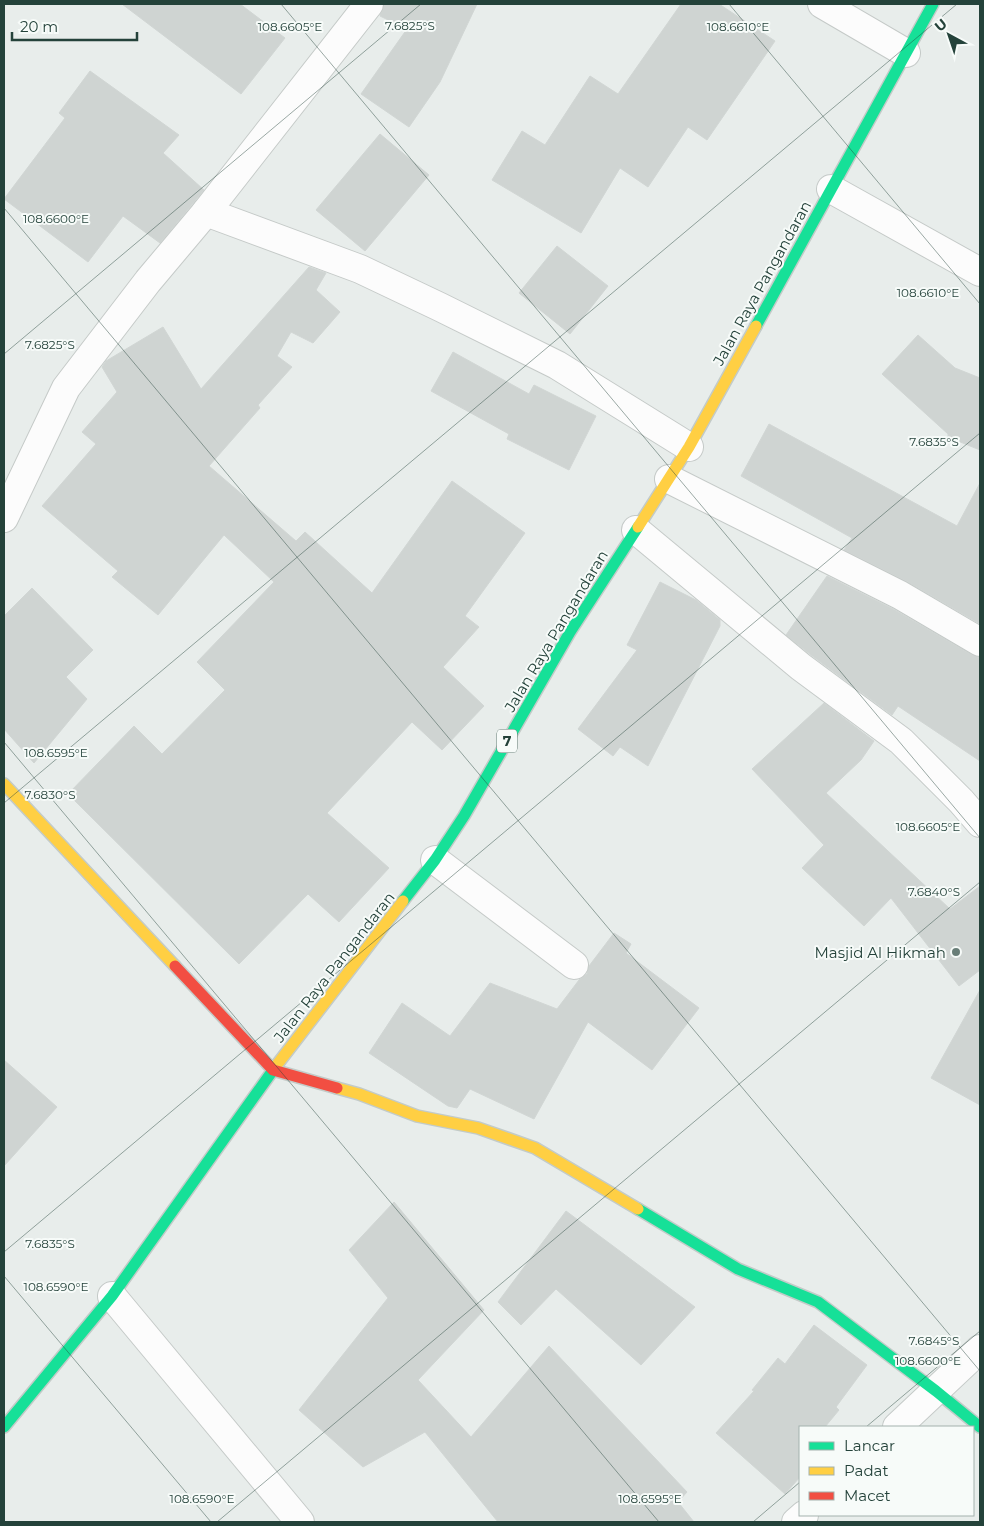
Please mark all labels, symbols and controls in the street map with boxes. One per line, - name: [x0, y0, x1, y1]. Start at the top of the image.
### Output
- scale bar: [12, 10, 138, 42]
- north arrow: [924, 10, 974, 60]
- text: U: [931, 15, 951, 35]
- text: 20 m: [20, 17, 58, 36]
- text: 7.6825°S: [385, 18, 435, 33]
- text: 108.6605°E: [258, 19, 322, 34]
- text: 108.6610°E: [707, 19, 769, 34]
- street label: Jalan Raya Pangandaran: [708, 197, 815, 370]
- text: 108.6600°E: [23, 211, 89, 226]
- text: 108.6610°E: [897, 285, 959, 300]
- text: 7.6825°S: [25, 337, 75, 352]
- text: 7.6835°S: [909, 434, 959, 449]
- street label: Jalan Raya Pangandaran: [500, 547, 612, 716]
- road number: 7: [497, 729, 517, 752]
- text: 108.6595°E: [24, 745, 88, 760]
- text: 7.6830°S: [24, 787, 76, 802]
- text: 108.6605°E: [896, 819, 960, 834]
- text: 7.6840°S: [908, 884, 960, 899]
- street label: Jalan Raya Pangandaran: [269, 888, 399, 1047]
- place label: Masjid Al Hikmah: [815, 943, 946, 962]
- marker: Masjid Al Hikmah: [950, 946, 962, 958]
- text: 7.6835°S: [25, 1236, 75, 1251]
- text: 108.6590°E: [24, 1279, 88, 1294]
- text: 7.6845°S: [909, 1333, 959, 1348]
- text: 108.6600°E: [895, 1353, 961, 1368]
- legend: [799, 1426, 974, 1516]
- text: Lancar: [844, 1436, 895, 1455]
- text: Padat: [844, 1461, 889, 1480]
- text: Macet: [844, 1486, 891, 1505]
- text: 108.6590°E: [170, 1491, 234, 1506]
- text: 108.6595°E: [618, 1491, 682, 1506]

